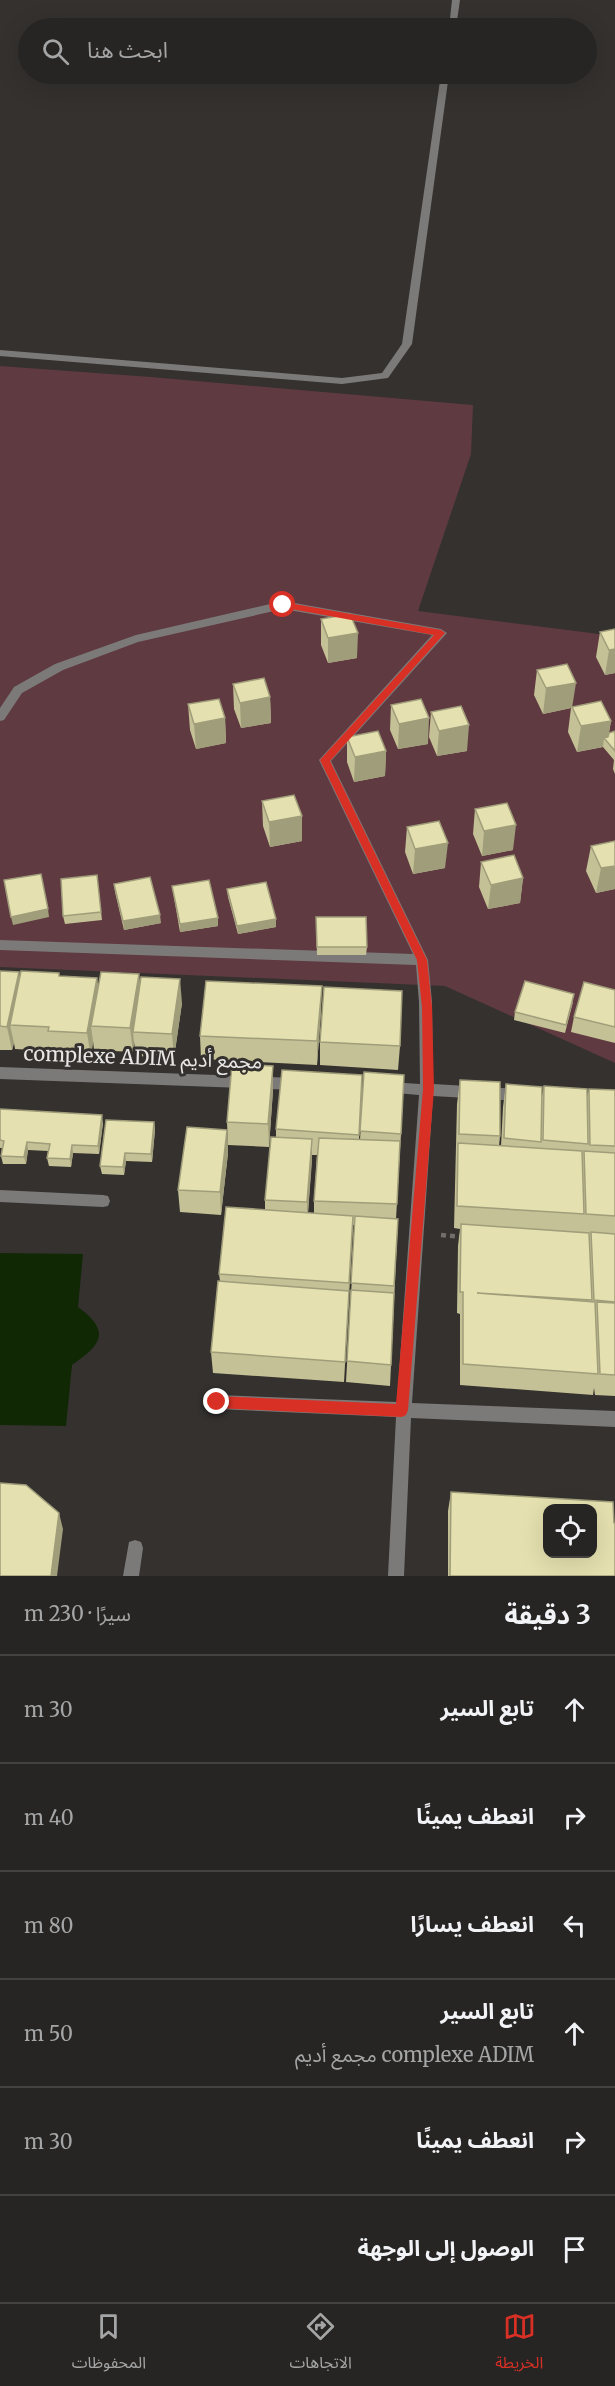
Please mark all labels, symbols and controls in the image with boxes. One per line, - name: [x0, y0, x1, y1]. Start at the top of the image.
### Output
- search box: [18, 18, 597, 84]
- icon: search: [39, 35, 72, 68]
- text: ابحث هنا: [87, 36, 168, 64]
- route start: [269, 591, 295, 617]
- street label: complexe ADIM مجمع أديم: [23, 1040, 263, 1077]
- route end: [203, 1388, 229, 1414]
- map controls: [543, 1504, 597, 1558]
- button: locate: [543, 1504, 597, 1558]
- text: 3 دقيقة: [505, 1598, 591, 1631]
- text: سيرًا · 230 m: [24, 1601, 131, 1626]
- icon: ahead: [558, 1693, 591, 1726]
- text: تابع السير: [441, 1694, 534, 1722]
- text: 30 m: [24, 1697, 73, 1722]
- icon: right: [558, 1801, 591, 1834]
- text: انعطف يمينًا: [416, 1802, 534, 1830]
- text: 40 m: [24, 1805, 74, 1830]
- icon: left: [558, 1909, 591, 1942]
- text: انعطف يسارًا: [411, 1910, 534, 1938]
- text: 80 m: [24, 1913, 73, 1938]
- text: تابع السير: [441, 1997, 534, 2025]
- icon: ahead: [558, 2017, 591, 2050]
- text: 50 m: [24, 2021, 73, 2046]
- text: complexe ADIM مجمع أديم: [295, 2042, 534, 2067]
- icon: right: [558, 2125, 591, 2158]
- text: انعطف يمينًا: [416, 2126, 534, 2154]
- text: 30 m: [24, 2129, 73, 2154]
- icon: arrive: [558, 2233, 591, 2266]
- text: الوصول إلى الوجهة: [357, 2234, 534, 2262]
- tab: المحفوظات: [72, 2310, 146, 2380]
- tab: الاتجاهات: [289, 2310, 352, 2380]
- tab: الخريطة: [495, 2310, 543, 2380]

